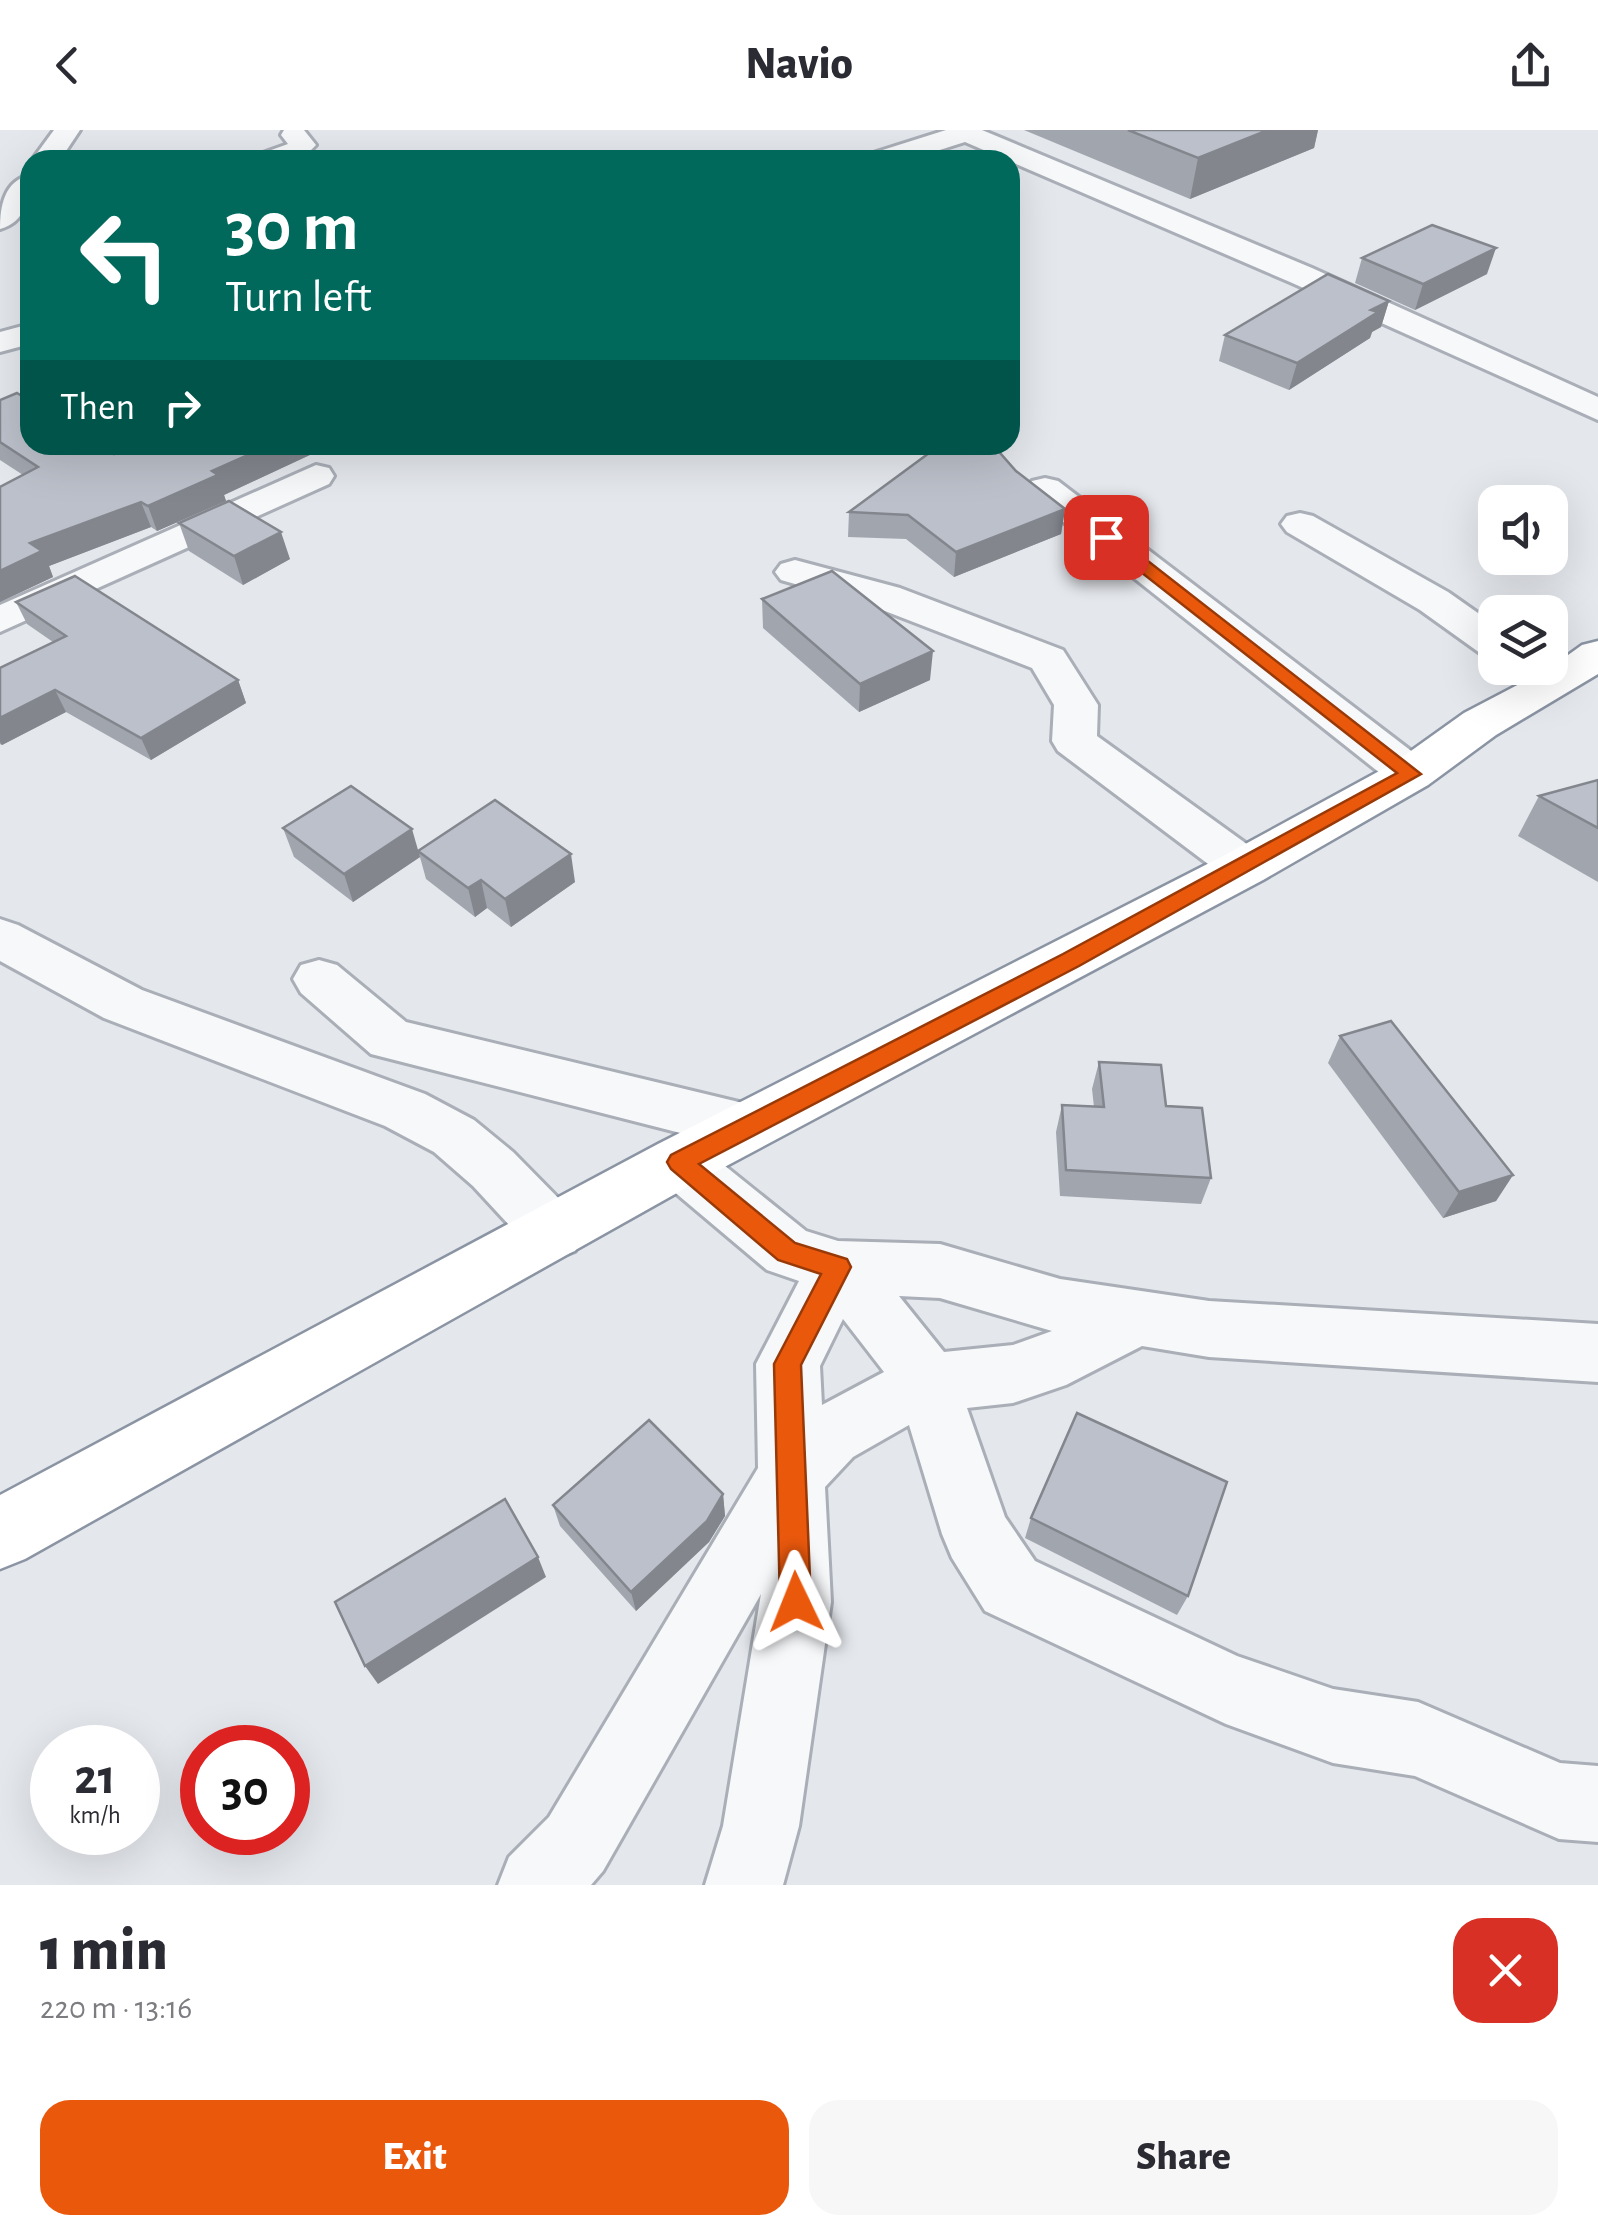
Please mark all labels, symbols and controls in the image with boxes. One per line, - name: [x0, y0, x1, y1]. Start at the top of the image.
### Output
- icon: back: [40, 38, 95, 93]
- icon: share: [1503, 38, 1558, 93]
- text: Navio: [745, 42, 853, 87]
- icon: left: [60, 190, 190, 320]
- text: 30 m: [225, 193, 359, 263]
- text: Turn left: [225, 275, 372, 320]
- icon: right: [155, 380, 210, 435]
- text: Then: [60, 389, 135, 427]
- map controls: [1478, 485, 1568, 685]
- button: sound: [1478, 485, 1568, 575]
- pin: [1064, 495, 1149, 580]
- icon: arrive: [1079, 510, 1134, 565]
- button: layers: [1478, 595, 1568, 685]
- position arrow: [744, 1550, 848, 1654]
- speed limit sign: 30: [180, 1725, 310, 1855]
- text: 21: [74, 1753, 116, 1803]
- text: km/h: [69, 1803, 121, 1828]
- button: close: [1453, 1918, 1558, 2023]
- text: 1 min: [40, 1921, 168, 1981]
- text: 220 m · 13:16: [40, 1992, 192, 2024]
- button: Exit: [40, 2100, 789, 2215]
- button: Share: [809, 2100, 1558, 2215]

